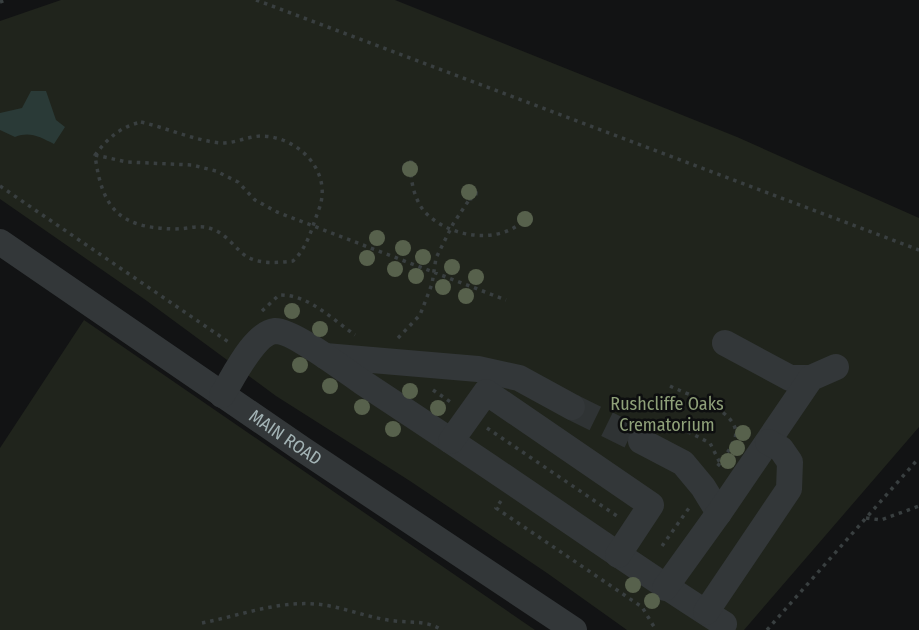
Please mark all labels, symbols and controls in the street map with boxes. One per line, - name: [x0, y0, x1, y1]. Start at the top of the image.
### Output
- park label: Rushcliffe Oaks Crematorium: [610, 393, 724, 436]
- street label: MAIN ROAD: [245, 405, 326, 470]

